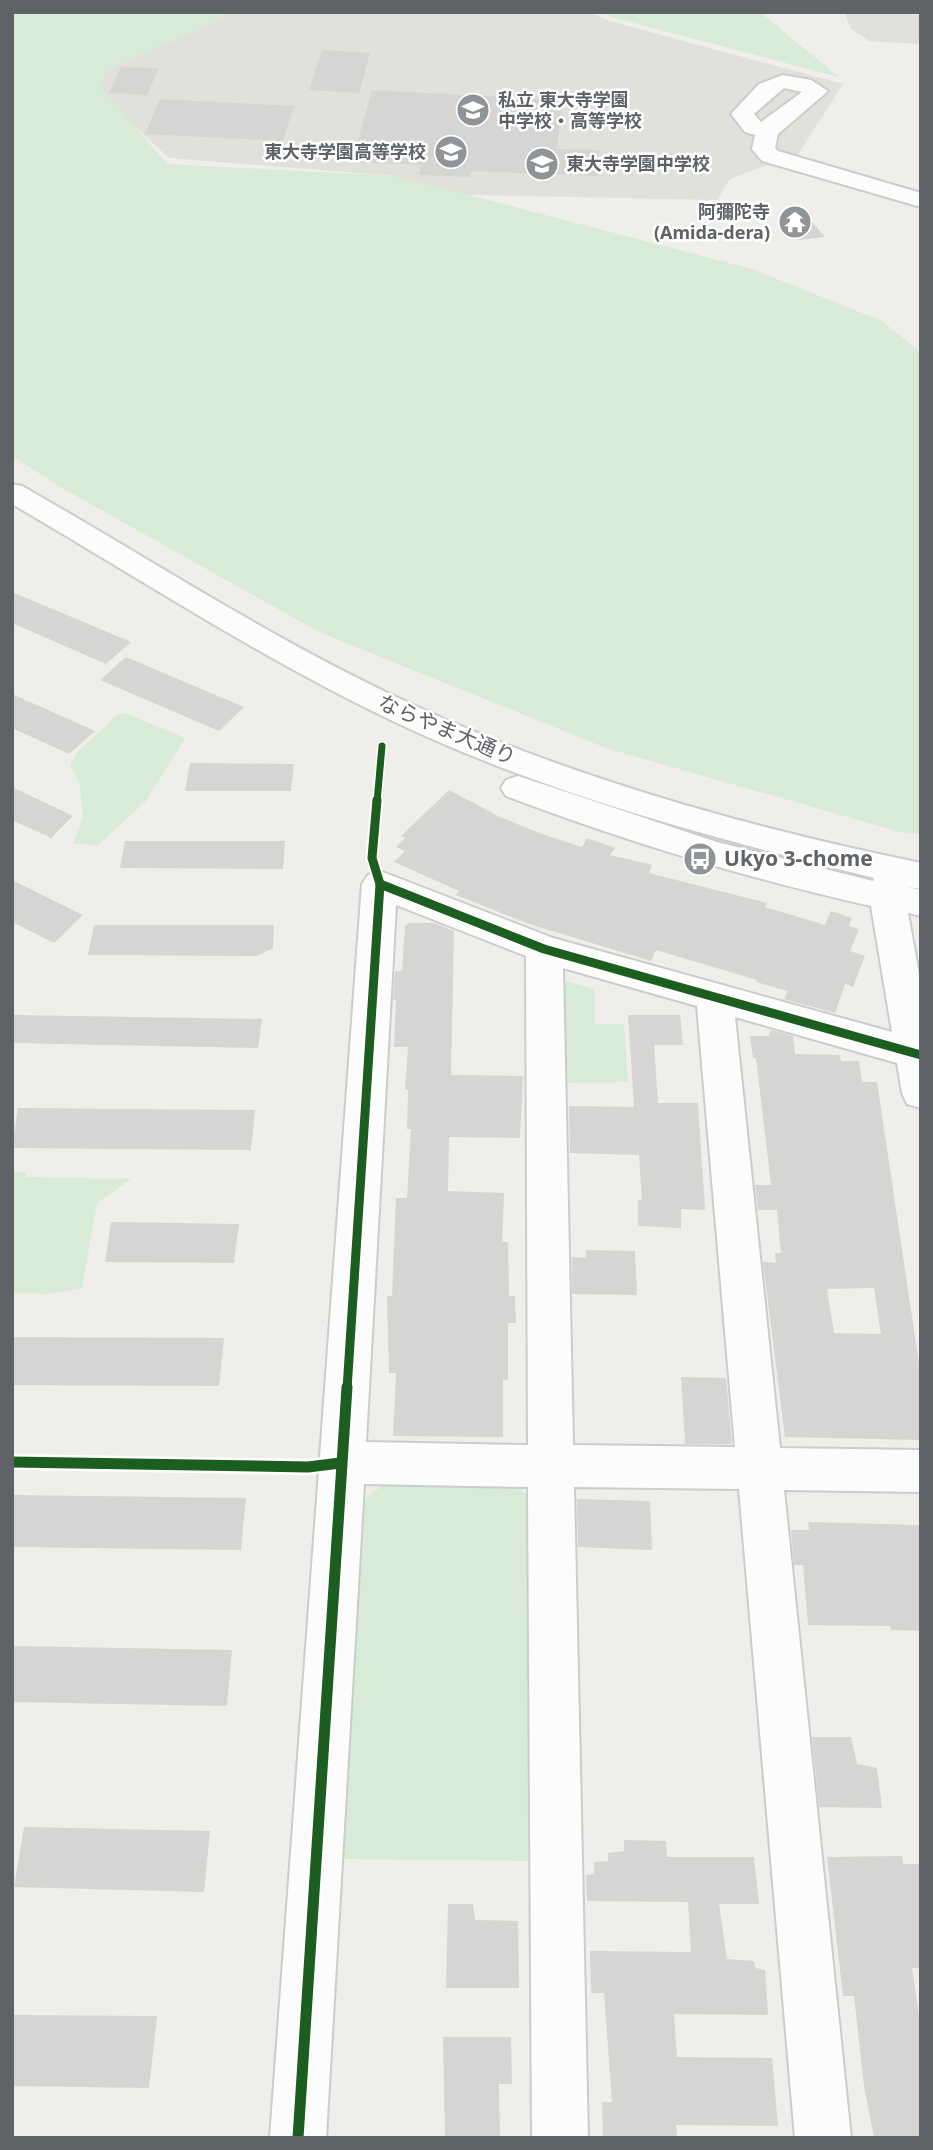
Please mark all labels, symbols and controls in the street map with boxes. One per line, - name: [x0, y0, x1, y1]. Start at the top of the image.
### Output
- place label: 私立 東大寺学園 中学校・高等学校: [498, 87, 642, 132]
- school or university icon: 私立 東大寺学園 中学校・高等学校: [454, 91, 492, 129]
- school or university icon: 東大寺学園高等学校: [432, 133, 470, 171]
- place label: 東大寺学園高等学校: [264, 139, 426, 163]
- school or university icon: 東大寺学園中学校: [523, 145, 561, 183]
- place label: 東大寺学園中学校: [566, 151, 710, 175]
- place label: 阿彌陀寺 (Amida-dera): [654, 199, 770, 244]
- temple icon: 阿彌陀寺 (Amida-dera): [776, 203, 814, 241]
- street label: ならやま大通り: [374, 687, 521, 771]
- bus stop icon: Ukyo 3-chome: [681, 840, 719, 878]
- place label: Ukyo 3-chome: [724, 844, 873, 872]

